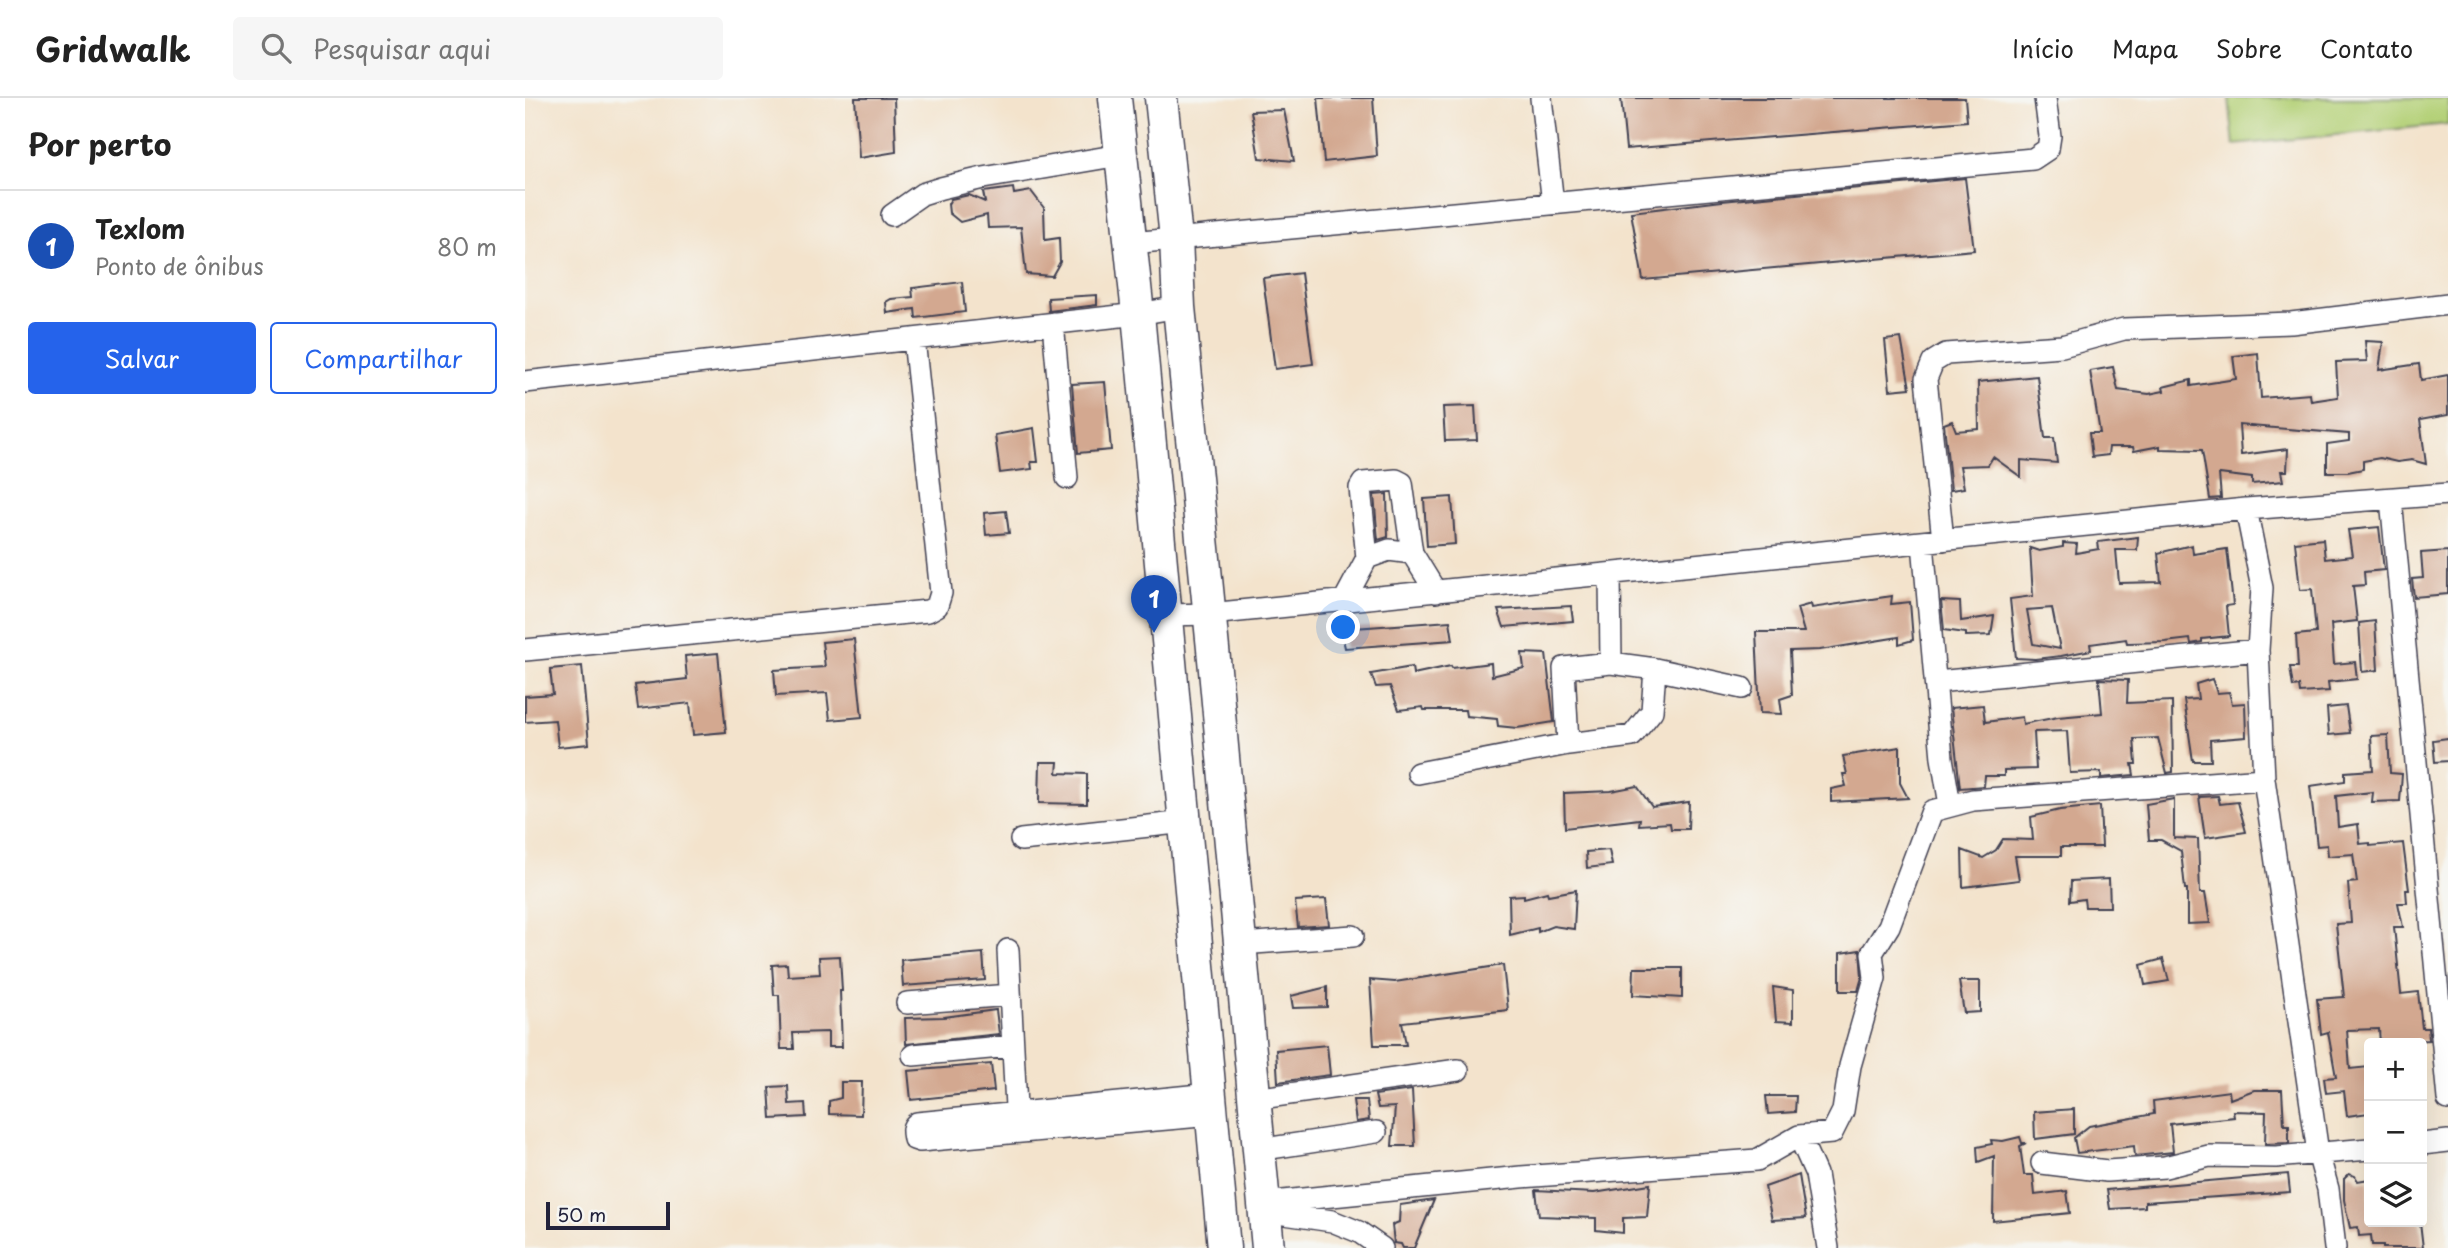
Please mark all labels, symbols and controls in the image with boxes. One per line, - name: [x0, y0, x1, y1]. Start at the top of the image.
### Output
- search box: [233, 17, 723, 80]
- text: Gridwalk: [35, 23, 191, 73]
- icon: search: [257, 29, 295, 67]
- text: Pesquisar aqui: [313, 29, 491, 68]
- text: Início: [2012, 30, 2074, 66]
- text: Mapa: [2112, 30, 2178, 66]
- text: Sobre: [2216, 30, 2282, 66]
- text: Contato: [2320, 30, 2413, 66]
- text: Por perto: [28, 121, 171, 166]
- text: Texlom: [95, 209, 185, 248]
- text: 1: [46, 229, 57, 264]
- text: 80 m: [437, 229, 497, 264]
- text: Ponto de ônibus: [95, 248, 264, 283]
- button: Salvar: [28, 322, 256, 394]
- button: Compartilhar: [270, 322, 497, 394]
- pin: 1: [1131, 575, 1177, 633]
- your location: [1326, 610, 1360, 644]
- map controls: [2364, 1038, 2427, 1227]
- button: +: [2364, 1038, 2427, 1101]
- button: −: [2364, 1101, 2427, 1164]
- button: layers: [2364, 1164, 2427, 1227]
- scale bar: [546, 1199, 670, 1231]
- text: 50 m: [557, 1200, 606, 1228]

